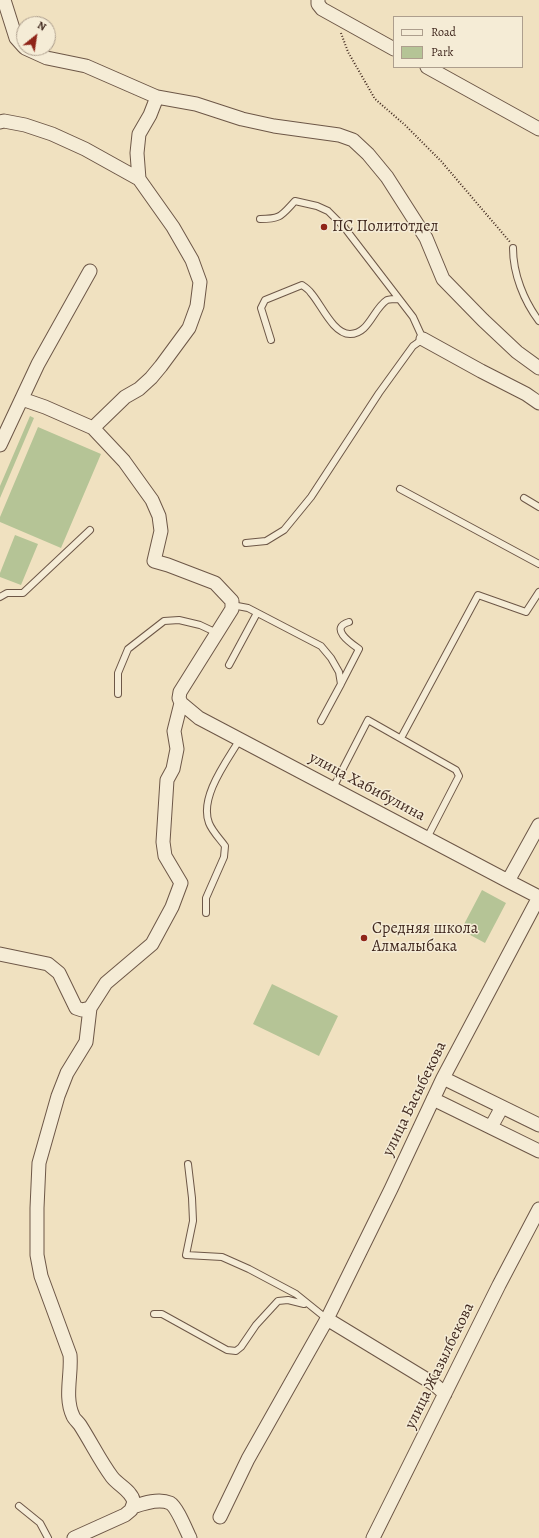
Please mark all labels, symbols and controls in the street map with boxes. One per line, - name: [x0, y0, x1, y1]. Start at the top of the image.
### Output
- north arrow: [16, 16, 56, 56]
- legend: [393, 16, 523, 68]
- text: N: [35, 18, 49, 35]
- text: Road: [431, 24, 456, 40]
- text: Park: [431, 44, 454, 60]
- place label: ПС Политотдел: [332, 217, 438, 237]
- marker: ПС Политотдел: [319, 222, 329, 232]
- street label: улица Хабибулина: [306, 748, 428, 826]
- place label: Средняя школа Алмалыбака: [372, 919, 478, 957]
- marker: Средняя школа Алмалыбака: [359, 933, 369, 943]
- street label: улица Басыбекова: [379, 1038, 451, 1160]
- street label: улица Жазылбекова: [401, 1300, 479, 1432]

